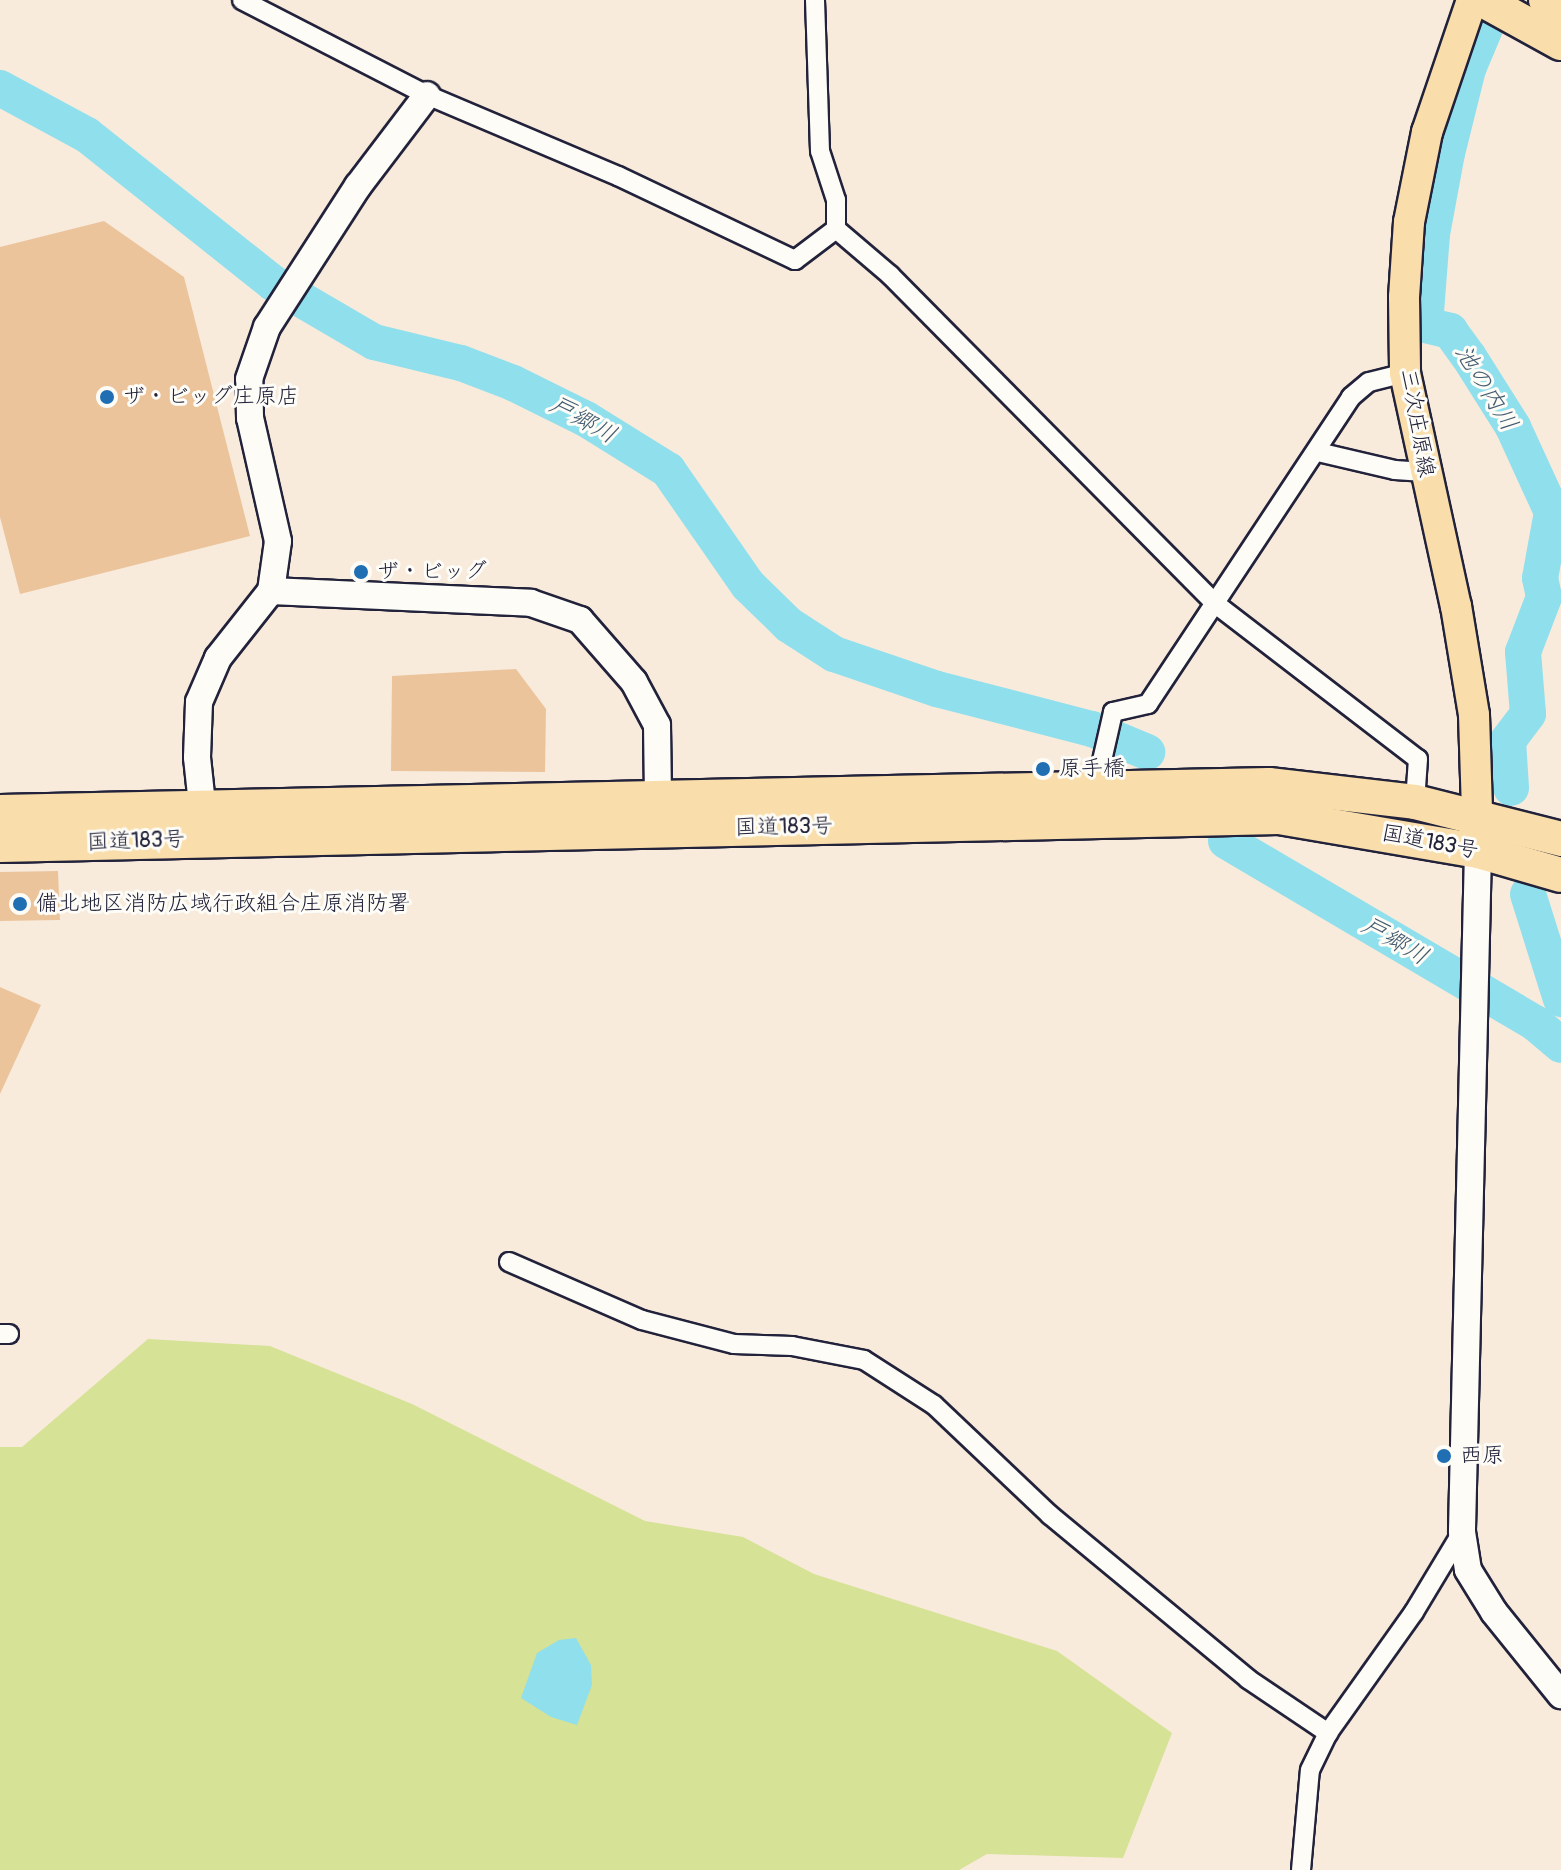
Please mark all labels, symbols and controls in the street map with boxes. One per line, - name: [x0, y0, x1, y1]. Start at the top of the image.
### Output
- water label: 池の内川: [1448, 340, 1524, 436]
- street label: 三次庄原線: [1394, 367, 1440, 479]
- place label: ザ・ビッグ庄原店: [123, 384, 299, 410]
- marker: ザ・ビッグ庄原店: [98, 388, 116, 406]
- water label: 戸郷川: [545, 390, 621, 450]
- place label: ザ・ビッグ: [377, 559, 487, 585]
- marker: ザ・ビッグ: [352, 563, 370, 581]
- place label: 原手橋: [1059, 756, 1125, 782]
- marker: 原手橋: [1034, 760, 1052, 778]
- street label: 国道183号: [735, 813, 833, 841]
- street label: 国道183号: [1379, 820, 1481, 864]
- street label: 国道183号: [87, 826, 185, 856]
- place label: 備北地区消防広域行政組合庄原消防署: [36, 891, 410, 917]
- marker: 備北地区消防広域行政組合庄原消防署: [11, 895, 29, 913]
- water label: 戸郷川: [1357, 911, 1433, 971]
- place label: 西原: [1460, 1443, 1504, 1469]
- marker: 西原: [1435, 1447, 1453, 1465]

